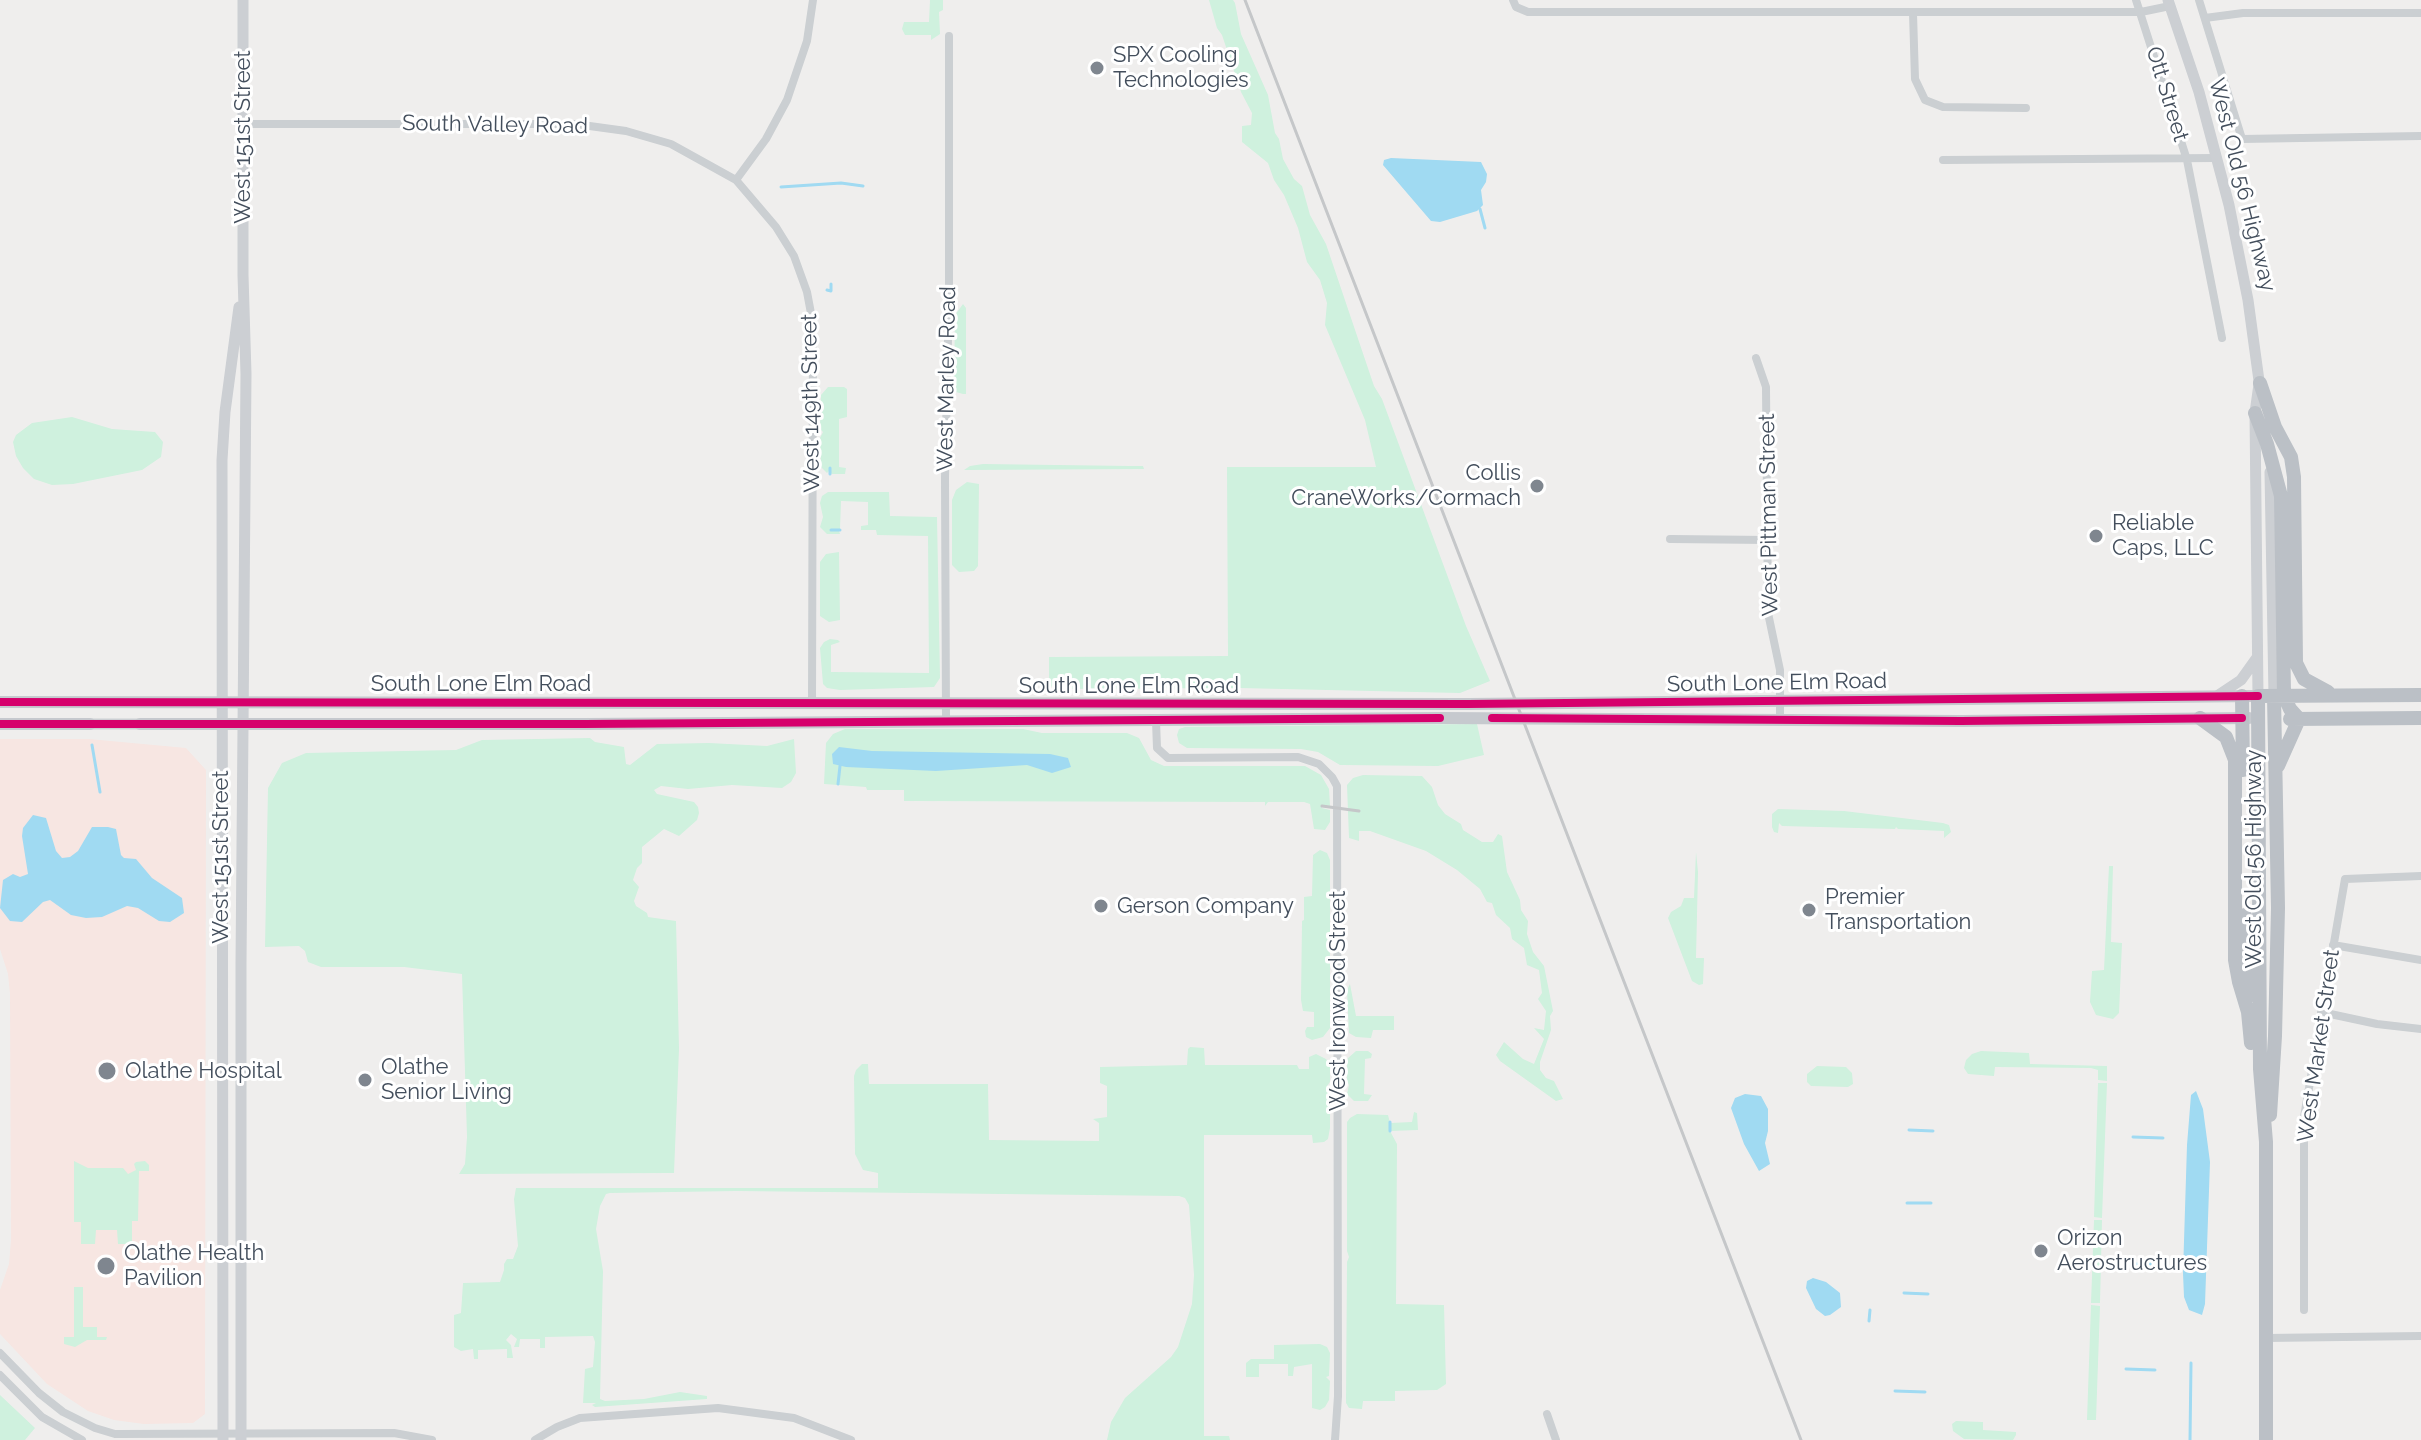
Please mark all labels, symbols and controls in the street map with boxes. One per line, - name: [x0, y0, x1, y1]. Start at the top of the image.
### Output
- place label: SPX Cooling Technologies: [1113, 42, 1249, 94]
- street label: Ott Street: [2140, 43, 2194, 145]
- street label: West 151st Street: [230, 50, 256, 224]
- marker: SPX Cooling Technologies: [1088, 59, 1106, 77]
- street label: West Old 56 Highway: [2203, 76, 2281, 294]
- street label: South Valley Road: [402, 110, 588, 140]
- street label: West Marley Road: [932, 286, 962, 472]
- street label: West 149th Street: [796, 313, 826, 493]
- street label: West Pittman Street: [1754, 413, 1784, 617]
- place label: Collis CraneWorks/Cormach: [1291, 460, 1521, 512]
- marker: Collis CraneWorks/Cormach: [1528, 477, 1546, 495]
- place label: Reliable Caps, LLC: [2112, 510, 2214, 562]
- marker: Reliable Caps, LLC: [2087, 527, 2105, 545]
- street label: South Lone Elm Road: [1667, 668, 1887, 698]
- street label: South Lone Elm Road: [371, 671, 591, 697]
- street label: South Lone Elm Road: [1019, 673, 1239, 699]
- street label: West Old 56 Highway: [2241, 749, 2267, 969]
- street label: West 151st Street: [208, 770, 234, 944]
- place label: Premier Transportation: [1825, 884, 1971, 936]
- street label: West Ironwood Street: [1325, 891, 1351, 1111]
- place label: Gerson Company: [1117, 893, 1294, 919]
- marker: Gerson Company: [1092, 897, 1110, 915]
- marker: Premier Transportation: [1800, 901, 1818, 919]
- street label: West Market Street: [2292, 948, 2346, 1144]
- place label: Olathe Senior Living: [381, 1054, 512, 1106]
- place label: Olathe Hospital: [125, 1058, 282, 1084]
- marker: Olathe Hospital: [96, 1060, 118, 1082]
- marker: Olathe Senior Living: [356, 1071, 374, 1089]
- place label: Orizon Aerostructures: [2057, 1225, 2207, 1276]
- place label: Olathe Health Pavilion: [124, 1240, 264, 1292]
- marker: Orizon Aerostructures: [2032, 1242, 2050, 1260]
- marker: Olathe Health Pavilion: [95, 1255, 117, 1277]

